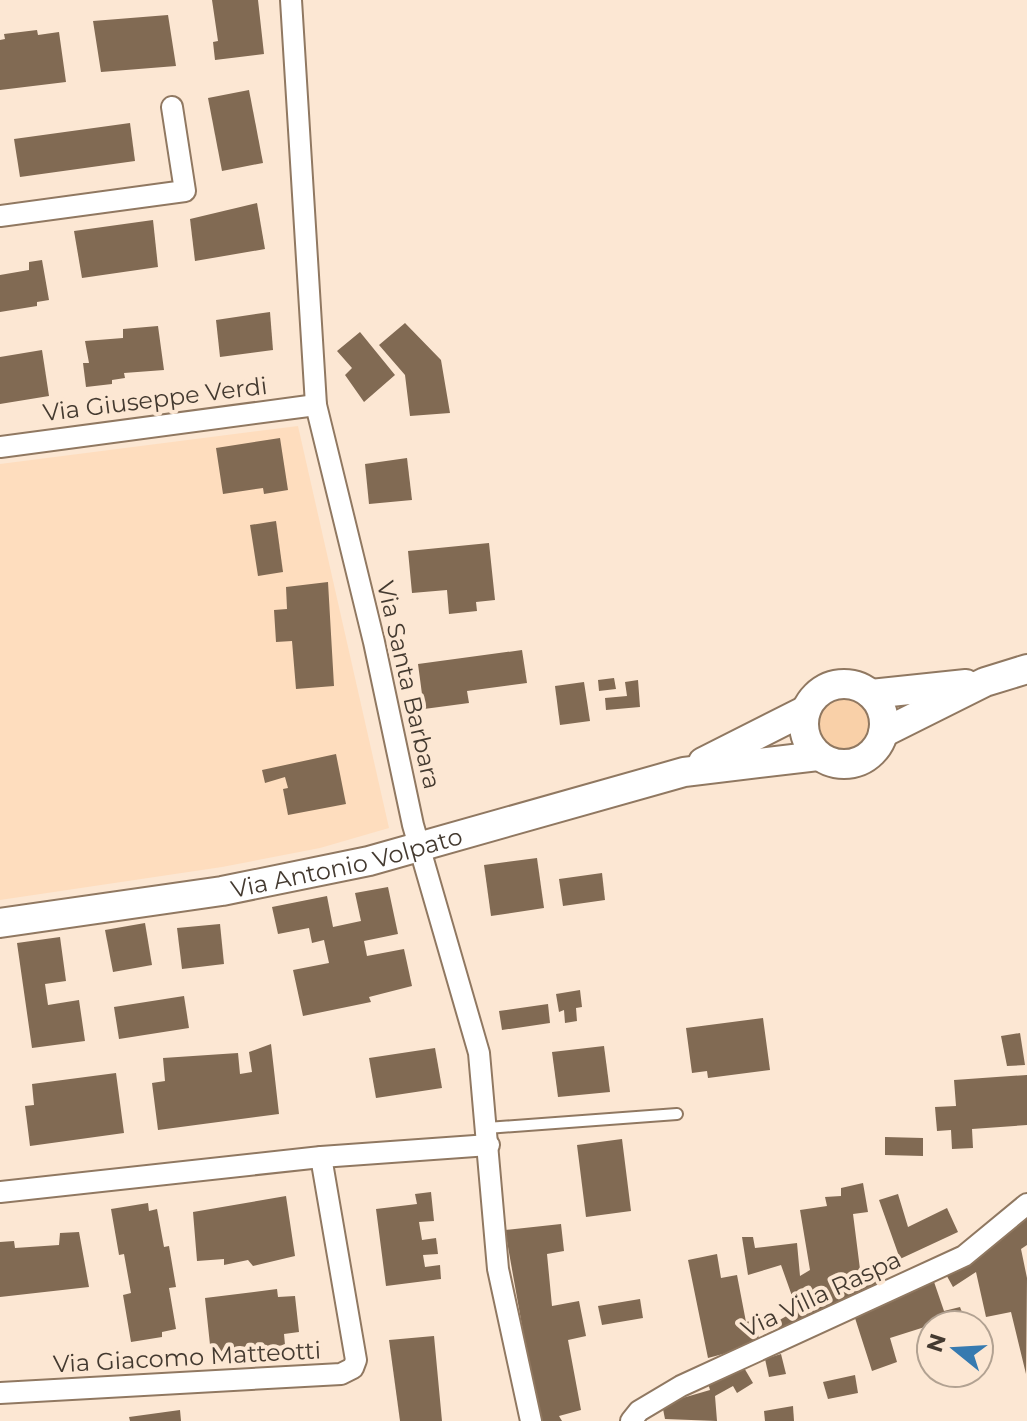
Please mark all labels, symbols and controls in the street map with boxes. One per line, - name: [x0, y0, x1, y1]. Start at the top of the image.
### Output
- street label: Via Giuseppe Verdi: [41, 371, 269, 427]
- street label: Via Santa Barbara: [371, 578, 447, 792]
- street label: Via Antonio Volpato: [228, 821, 465, 903]
- street label: Via Villa Raspa: [737, 1244, 905, 1344]
- north arrow: [915, 1309, 995, 1389]
- text: N: [921, 1330, 952, 1356]
- street label: Via Giacomo Matteotti: [52, 1335, 322, 1379]

